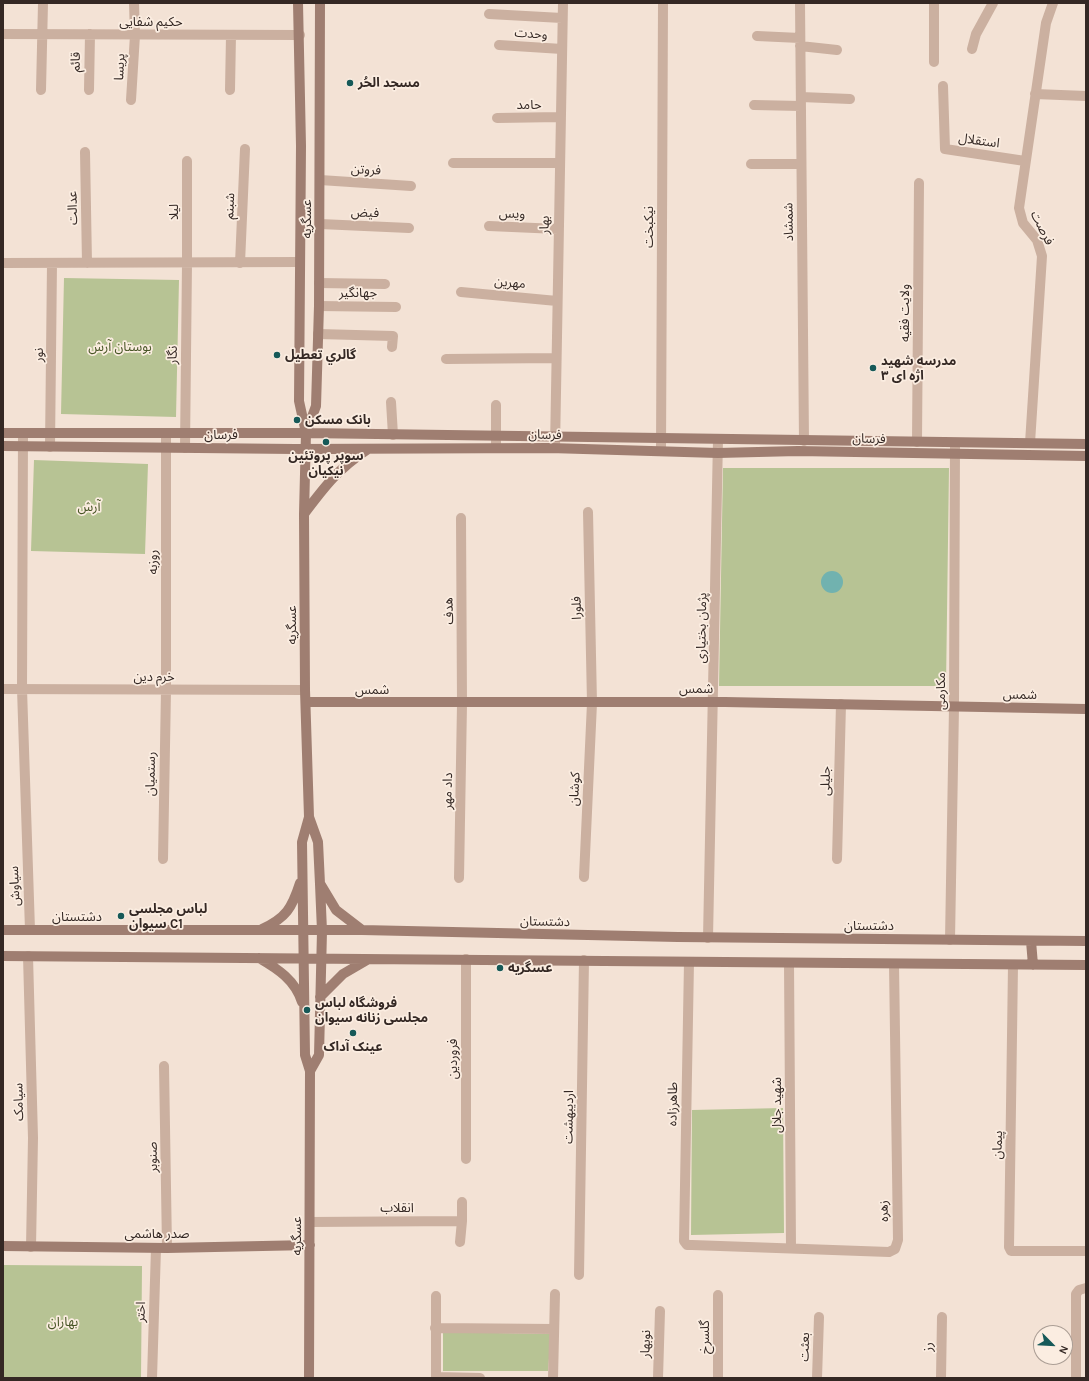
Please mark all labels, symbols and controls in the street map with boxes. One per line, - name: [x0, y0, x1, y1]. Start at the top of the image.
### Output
- street label: حکیم شفایی: [119, 14, 183, 30]
- street label: وحدت: [514, 25, 548, 43]
- street label: قائم: [68, 52, 84, 72]
- street label: پریسا: [111, 53, 129, 81]
- place label: مسجد الحُر: [358, 75, 420, 91]
- marker: مسجد الحُر: [345, 78, 355, 88]
- street label: حامد: [516, 97, 542, 113]
- street label: استقلال: [957, 130, 1001, 152]
- street label: فروتن: [351, 161, 381, 179]
- street label: عدالت: [65, 191, 81, 225]
- street label: شبنم: [222, 192, 238, 220]
- street label: عسگریه: [299, 199, 315, 239]
- street label: شمشاد: [781, 202, 797, 242]
- street label: لیلا: [166, 204, 182, 220]
- street label: فیض: [351, 205, 379, 221]
- street label: ویس: [499, 206, 525, 222]
- street label: نیکبخت: [641, 206, 657, 248]
- street label: فرصت: [1027, 208, 1057, 248]
- street label: بهار: [537, 216, 553, 234]
- street label: مهرین: [494, 274, 526, 292]
- street label: ولایت فقیه: [897, 284, 913, 342]
- street label: جهانگیر: [339, 285, 377, 301]
- park label: بوستان آرش: [88, 339, 152, 355]
- street label: نگار: [165, 346, 181, 364]
- place label: گالري تعطيل: [285, 347, 356, 363]
- street label: نور: [31, 348, 47, 362]
- marker: گالري تعطيل: [272, 350, 282, 360]
- place label: مدرسه شهید اژه ای ۳: [881, 353, 956, 384]
- marker: مدرسه شهید اژه ای ۳: [868, 363, 878, 373]
- place label: بانک مسکن: [305, 412, 371, 428]
- marker: بانک مسکن: [292, 415, 302, 425]
- street label: فرسان: [204, 427, 238, 443]
- street label: فرسان: [528, 427, 562, 443]
- street label: فرسان: [852, 431, 886, 447]
- marker: سوپر پروتئین نیکیان: [321, 437, 331, 447]
- place label: سوپر پروتئین نیکیان: [288, 448, 364, 479]
- park label: آرش: [77, 499, 101, 515]
- street label: روزبه: [145, 550, 161, 574]
- street label: پژمان بختیاری: [694, 592, 710, 664]
- street label: فلورا: [569, 596, 585, 620]
- street label: هدف: [441, 597, 457, 625]
- street label: عسگریه: [284, 605, 300, 645]
- street label: خرم دین: [133, 669, 175, 685]
- street label: مکارمی: [933, 672, 949, 710]
- street label: شمس: [679, 681, 713, 697]
- street label: شمس: [355, 682, 389, 698]
- street label: شمس: [1003, 687, 1037, 703]
- street label: رستمیان: [143, 752, 159, 796]
- street label: جلیلی: [818, 766, 834, 796]
- street label: کوشان: [566, 771, 584, 807]
- street label: داد مهر: [440, 772, 456, 810]
- street label: سیاوش: [7, 866, 23, 906]
- place label: لباس مجلسی سیوان C1: [129, 901, 207, 932]
- street label: دشتستان: [52, 909, 102, 925]
- marker: لباس مجلسی سیوان C1: [116, 911, 126, 921]
- street label: دشتستان: [520, 914, 570, 930]
- street label: دشتستان: [844, 918, 894, 934]
- place label: عسگریه: [508, 960, 552, 976]
- marker: عسگریه: [495, 963, 505, 973]
- place label: فروشگاه لباس مجلسی زنانه سیوان: [315, 995, 428, 1026]
- marker: فروشگاه لباس مجلسی زنانه سیوان: [302, 1005, 312, 1015]
- marker: عینک آداک: [348, 1028, 358, 1038]
- place label: عینک آداک: [324, 1039, 382, 1055]
- street label: فروردین: [445, 1039, 461, 1079]
- street label: شهید جلال: [769, 1077, 785, 1133]
- street label: طاهرزاده: [665, 1082, 681, 1126]
- street label: سیامک: [11, 1083, 27, 1121]
- street label: اردیبهشت: [561, 1090, 577, 1144]
- street label: پیمان: [990, 1130, 1006, 1160]
- street label: صنوبر: [145, 1141, 161, 1173]
- street label: انقلاب: [380, 1200, 414, 1216]
- street label: زهره: [876, 1200, 892, 1222]
- street label: عسگریه: [289, 1216, 305, 1256]
- street label: صدر هاشمی: [124, 1226, 190, 1242]
- street label: اختر: [133, 1301, 149, 1323]
- park label: بهاران: [48, 1314, 78, 1330]
- street label: گلسرخ: [697, 1320, 713, 1354]
- north arrow: [1033, 1325, 1073, 1365]
- street label: نوبهار: [638, 1330, 654, 1358]
- street label: بعثت: [797, 1332, 813, 1362]
- street label: رز: [920, 1342, 936, 1352]
- text: N: [1056, 1343, 1071, 1356]

